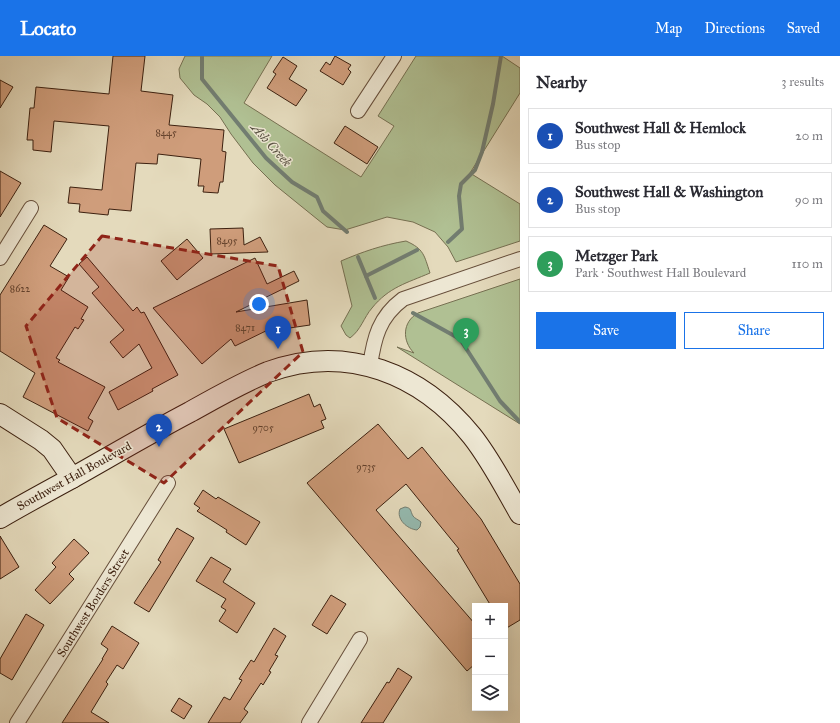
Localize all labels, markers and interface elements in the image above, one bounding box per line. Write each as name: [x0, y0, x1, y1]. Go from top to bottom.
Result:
text: Locato: [20, 17, 76, 40]
text: Map: [655, 20, 682, 37]
text: Directions: [704, 20, 765, 37]
text: Saved: [787, 20, 820, 37]
text: Nearby: [536, 72, 587, 93]
text: 3 results: [781, 74, 824, 90]
water label: Ash Creek: [246, 118, 295, 170]
text: Southwest Hall & Hemlock: [575, 119, 746, 137]
house number: 8445: [155, 127, 177, 139]
text: 1: [547, 128, 553, 144]
text: 20 m: [795, 128, 823, 144]
text: Bus stop: [575, 137, 621, 153]
text: Southwest Hall & Washington: [575, 183, 763, 201]
text: 2: [547, 192, 553, 208]
text: 90 m: [795, 192, 823, 208]
text: Bus stop: [575, 201, 621, 217]
house number: 8495: [217, 235, 238, 247]
text: Metzger Park: [575, 247, 658, 265]
text: 3: [547, 256, 553, 272]
text: 110 m: [791, 256, 823, 272]
text: Park · Southwest Hall Boulevard: [575, 265, 746, 281]
house number: 8622: [10, 283, 30, 295]
your location: [249, 294, 269, 314]
button: Save: [536, 312, 676, 349]
button: Share: [684, 312, 824, 349]
pin: 1: [265, 316, 291, 349]
pin: 3: [453, 318, 479, 351]
house number: 8471: [235, 322, 255, 334]
pin: 2: [146, 414, 172, 447]
house number: 9705: [252, 422, 274, 434]
street label: Southwest Hall Boulevard: [14, 439, 134, 513]
house number: 9735: [356, 461, 376, 473]
street label: Southwest Borders Street: [54, 546, 132, 660]
map controls: [472, 603, 508, 711]
button: +: [472, 603, 508, 639]
button: −: [472, 639, 508, 675]
button: layers: [472, 675, 508, 711]

